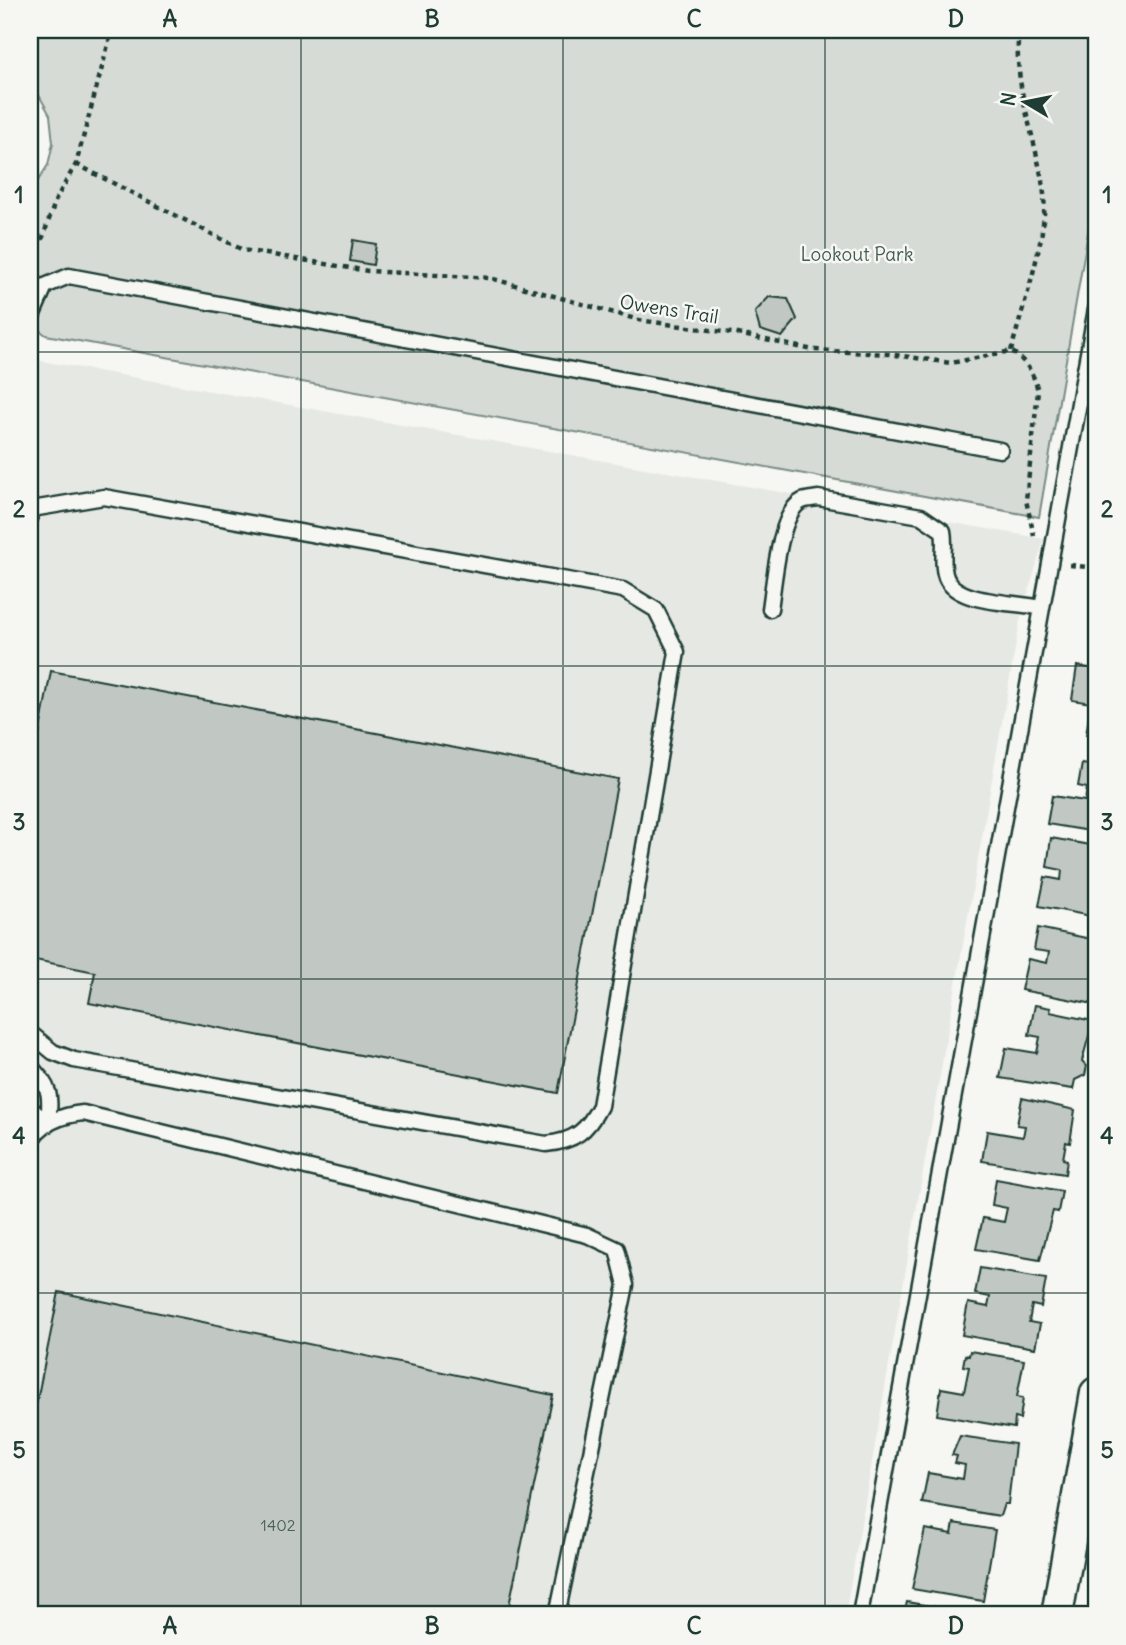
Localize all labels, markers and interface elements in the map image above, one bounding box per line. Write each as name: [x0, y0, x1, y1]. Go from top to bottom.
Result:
text: A: [163, 4, 178, 33]
text: B: [424, 4, 440, 33]
text: C: [686, 4, 702, 33]
text: D: [948, 4, 964, 33]
north arrow: [990, 66, 1060, 136]
text: N: [995, 90, 1021, 108]
text: 1: [14, 180, 24, 209]
text: 1: [1102, 180, 1112, 209]
park label: Lookout Park: [801, 242, 914, 266]
street label: Owens Trail: [618, 289, 720, 329]
text: 2: [13, 494, 26, 523]
text: 2: [1101, 494, 1114, 523]
text: 3: [12, 807, 26, 836]
text: 3: [1100, 807, 1114, 836]
text: 4: [12, 1121, 26, 1150]
text: 4: [1100, 1121, 1114, 1150]
text: 5: [12, 1435, 26, 1464]
text: 5: [1100, 1435, 1114, 1464]
house number: 1402: [261, 1515, 296, 1535]
text: A: [163, 1611, 178, 1640]
text: B: [424, 1611, 440, 1640]
text: C: [686, 1611, 702, 1640]
text: D: [948, 1611, 964, 1640]

